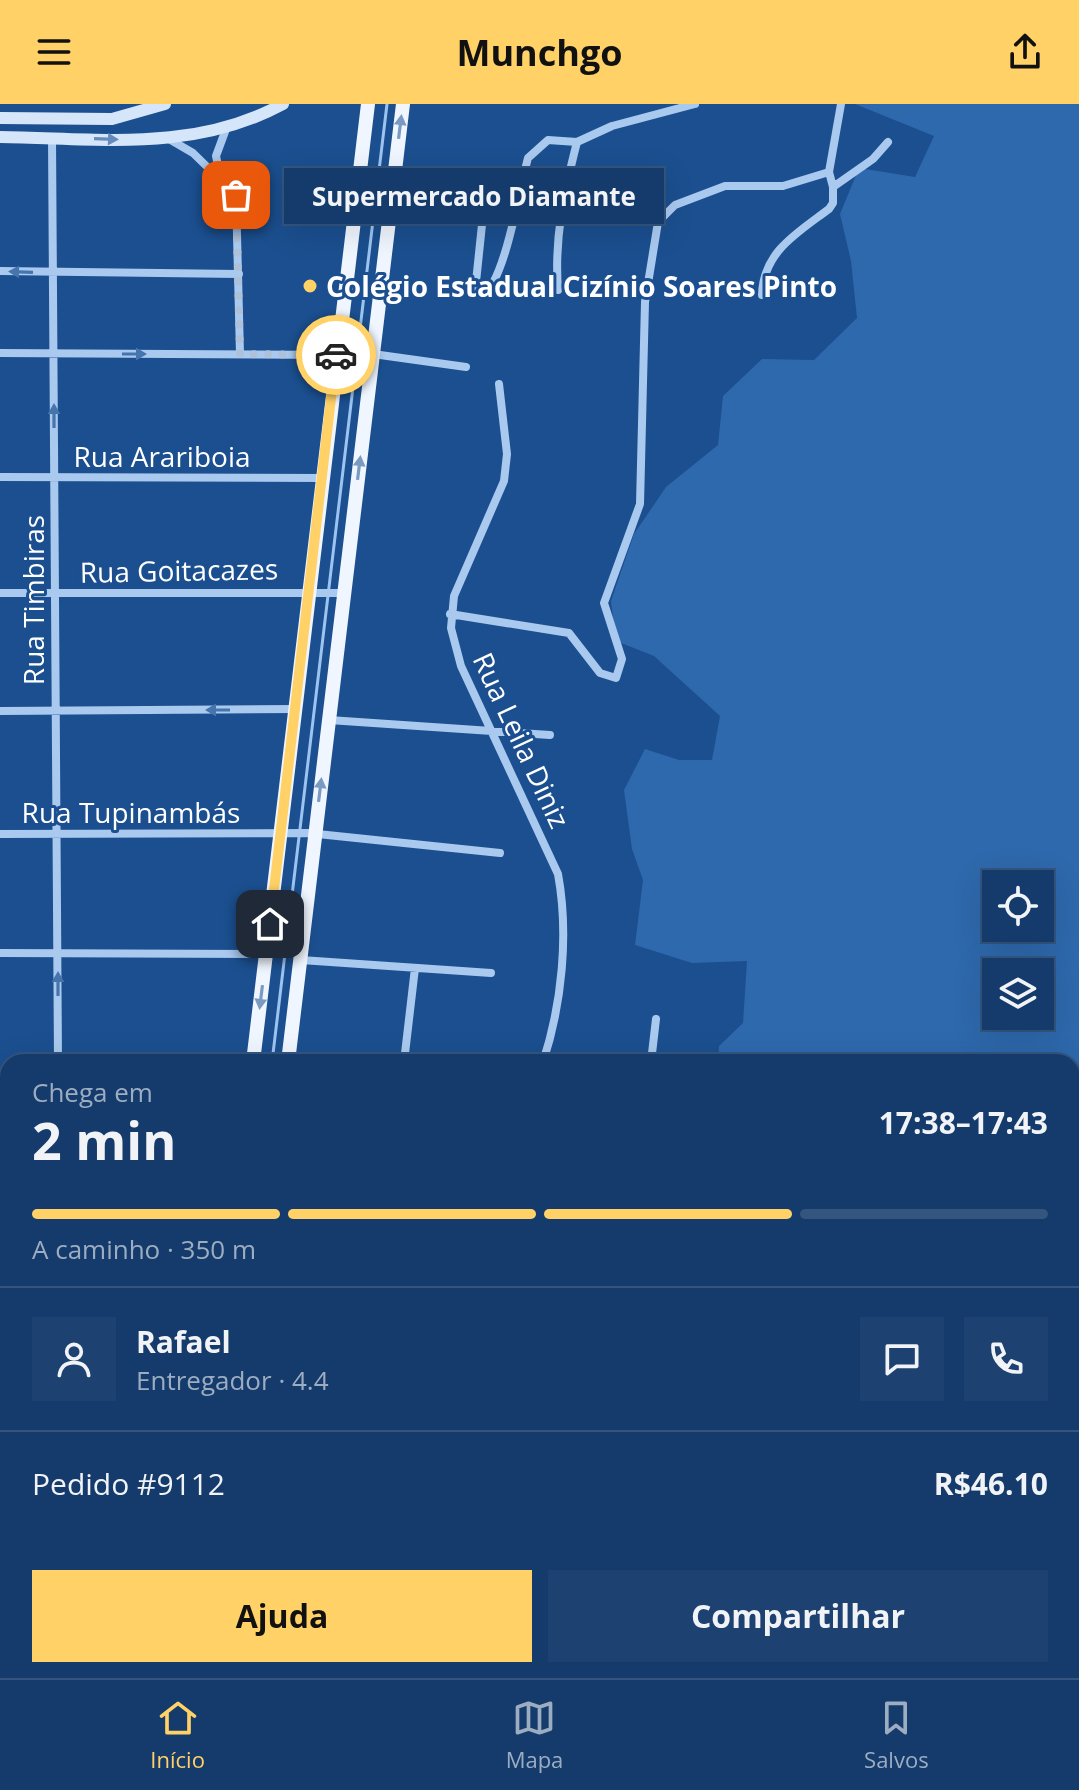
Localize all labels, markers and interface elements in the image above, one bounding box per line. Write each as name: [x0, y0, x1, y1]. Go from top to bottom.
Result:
text: Munchgo: [456, 28, 623, 77]
icon: menu: [32, 30, 76, 74]
icon: share: [1003, 30, 1047, 74]
one-way arrow: [394, 114, 407, 139]
one-way arrow: [94, 133, 119, 146]
pin: [202, 161, 270, 229]
callout: Supermercado Diamante: [284, 167, 664, 223]
icon: bag: [214, 173, 258, 217]
text: Supermercado Diamante: [312, 178, 636, 214]
one-way arrow: [8, 265, 33, 278]
place label: Colégio Estadual Cizínio Soares Pinto: [326, 267, 837, 305]
marker: Colégio Estadual Cizínio Soares Pinto: [301, 277, 319, 295]
courier: [296, 315, 376, 395]
icon: car: [314, 333, 358, 377]
one-way arrow: [122, 348, 147, 360]
one-way arrow: [48, 403, 60, 428]
street label: Rua Arariboia: [73, 437, 251, 475]
one-way arrow: [353, 455, 366, 480]
street label: Rua Timbiras: [14, 515, 52, 685]
street label: Rua Goitacazes: [80, 549, 278, 591]
street label: Rua Leila Diniz: [465, 646, 579, 834]
one-way arrow: [205, 704, 230, 716]
one-way arrow: [314, 777, 327, 802]
street label: Rua Tupinambás: [22, 793, 240, 831]
map controls: [982, 870, 1054, 1030]
button: locate: [982, 870, 1054, 942]
pin: [236, 890, 304, 958]
icon: home: [248, 902, 292, 946]
button: layers: [982, 958, 1054, 1030]
one-way arrow: [52, 971, 64, 996]
one-way arrow: [254, 984, 267, 1009]
text: Chega em: [32, 1074, 153, 1110]
text: 17:38–17:43: [879, 1102, 1048, 1143]
text: 2 min: [32, 1104, 176, 1175]
text: A caminho · 350 m: [32, 1231, 256, 1267]
button: person: [32, 1317, 116, 1401]
button: chat: [860, 1317, 944, 1401]
button: phone: [964, 1317, 1048, 1401]
text: Rafael: [136, 1321, 231, 1362]
text: Entregador · 4.4: [136, 1362, 329, 1398]
text: Pedido #9112: [32, 1463, 225, 1504]
text: R$46.10: [934, 1463, 1048, 1504]
button: Ajuda: [32, 1570, 532, 1662]
button: Compartilhar: [548, 1570, 1048, 1662]
tab: Início: [150, 1696, 205, 1774]
tab: Mapa: [506, 1696, 563, 1774]
tab: Salvos: [864, 1696, 929, 1774]

